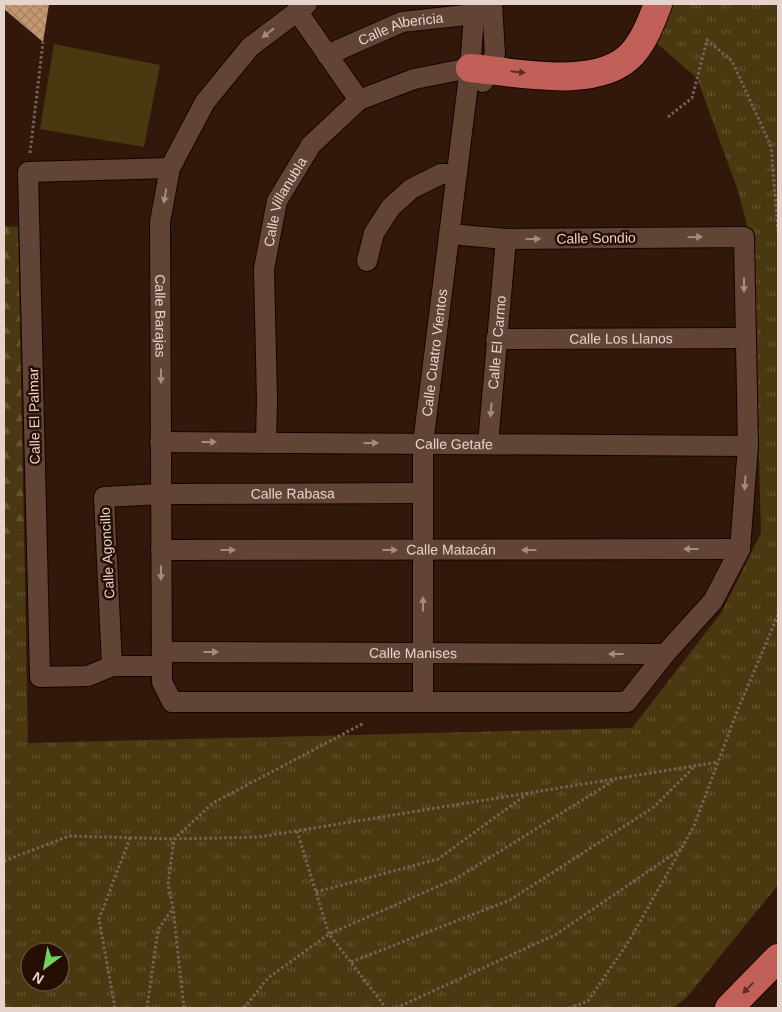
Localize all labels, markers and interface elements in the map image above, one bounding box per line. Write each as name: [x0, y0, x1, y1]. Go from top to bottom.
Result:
street label: Calle Albericia: [355, 10, 444, 48]
one-way arrow: [261, 28, 275, 38]
one-way arrow: [511, 69, 527, 77]
street label: Calle Villanubla: [260, 154, 310, 248]
one-way arrow: [160, 189, 168, 205]
street label: Calle Sondio: [556, 229, 636, 247]
one-way arrow: [688, 233, 704, 241]
one-way arrow: [525, 235, 541, 243]
street label: Calle Barajas: [152, 274, 169, 358]
one-way arrow: [740, 278, 748, 294]
street label: Calle Cuatro Vientos: [419, 288, 450, 417]
street label: Calle El Carmo: [485, 295, 509, 390]
street label: Calle Los Llanos: [569, 330, 673, 347]
street label: Calle El Palmar: [25, 367, 43, 464]
one-way arrow: [157, 368, 165, 384]
one-way arrow: [487, 402, 495, 418]
street label: Calle Getafe: [415, 436, 493, 452]
one-way arrow: [201, 438, 217, 446]
one-way arrow: [363, 439, 379, 447]
one-way arrow: [741, 475, 749, 491]
street label: Calle Rabasa: [251, 485, 335, 502]
street label: Calle Agoncillo: [97, 507, 117, 599]
street label: Calle Matacán: [406, 541, 496, 558]
one-way arrow: [683, 545, 699, 553]
one-way arrow: [220, 546, 236, 554]
one-way arrow: [382, 546, 398, 554]
one-way arrow: [521, 546, 537, 554]
one-way arrow: [158, 565, 166, 581]
one-way arrow: [419, 596, 427, 612]
street label: Calle Manises: [369, 645, 457, 661]
one-way arrow: [203, 648, 219, 656]
one-way arrow: [608, 650, 624, 658]
north arrow: [20, 942, 70, 992]
text: N: [30, 969, 47, 987]
one-way arrow: [742, 981, 754, 993]

